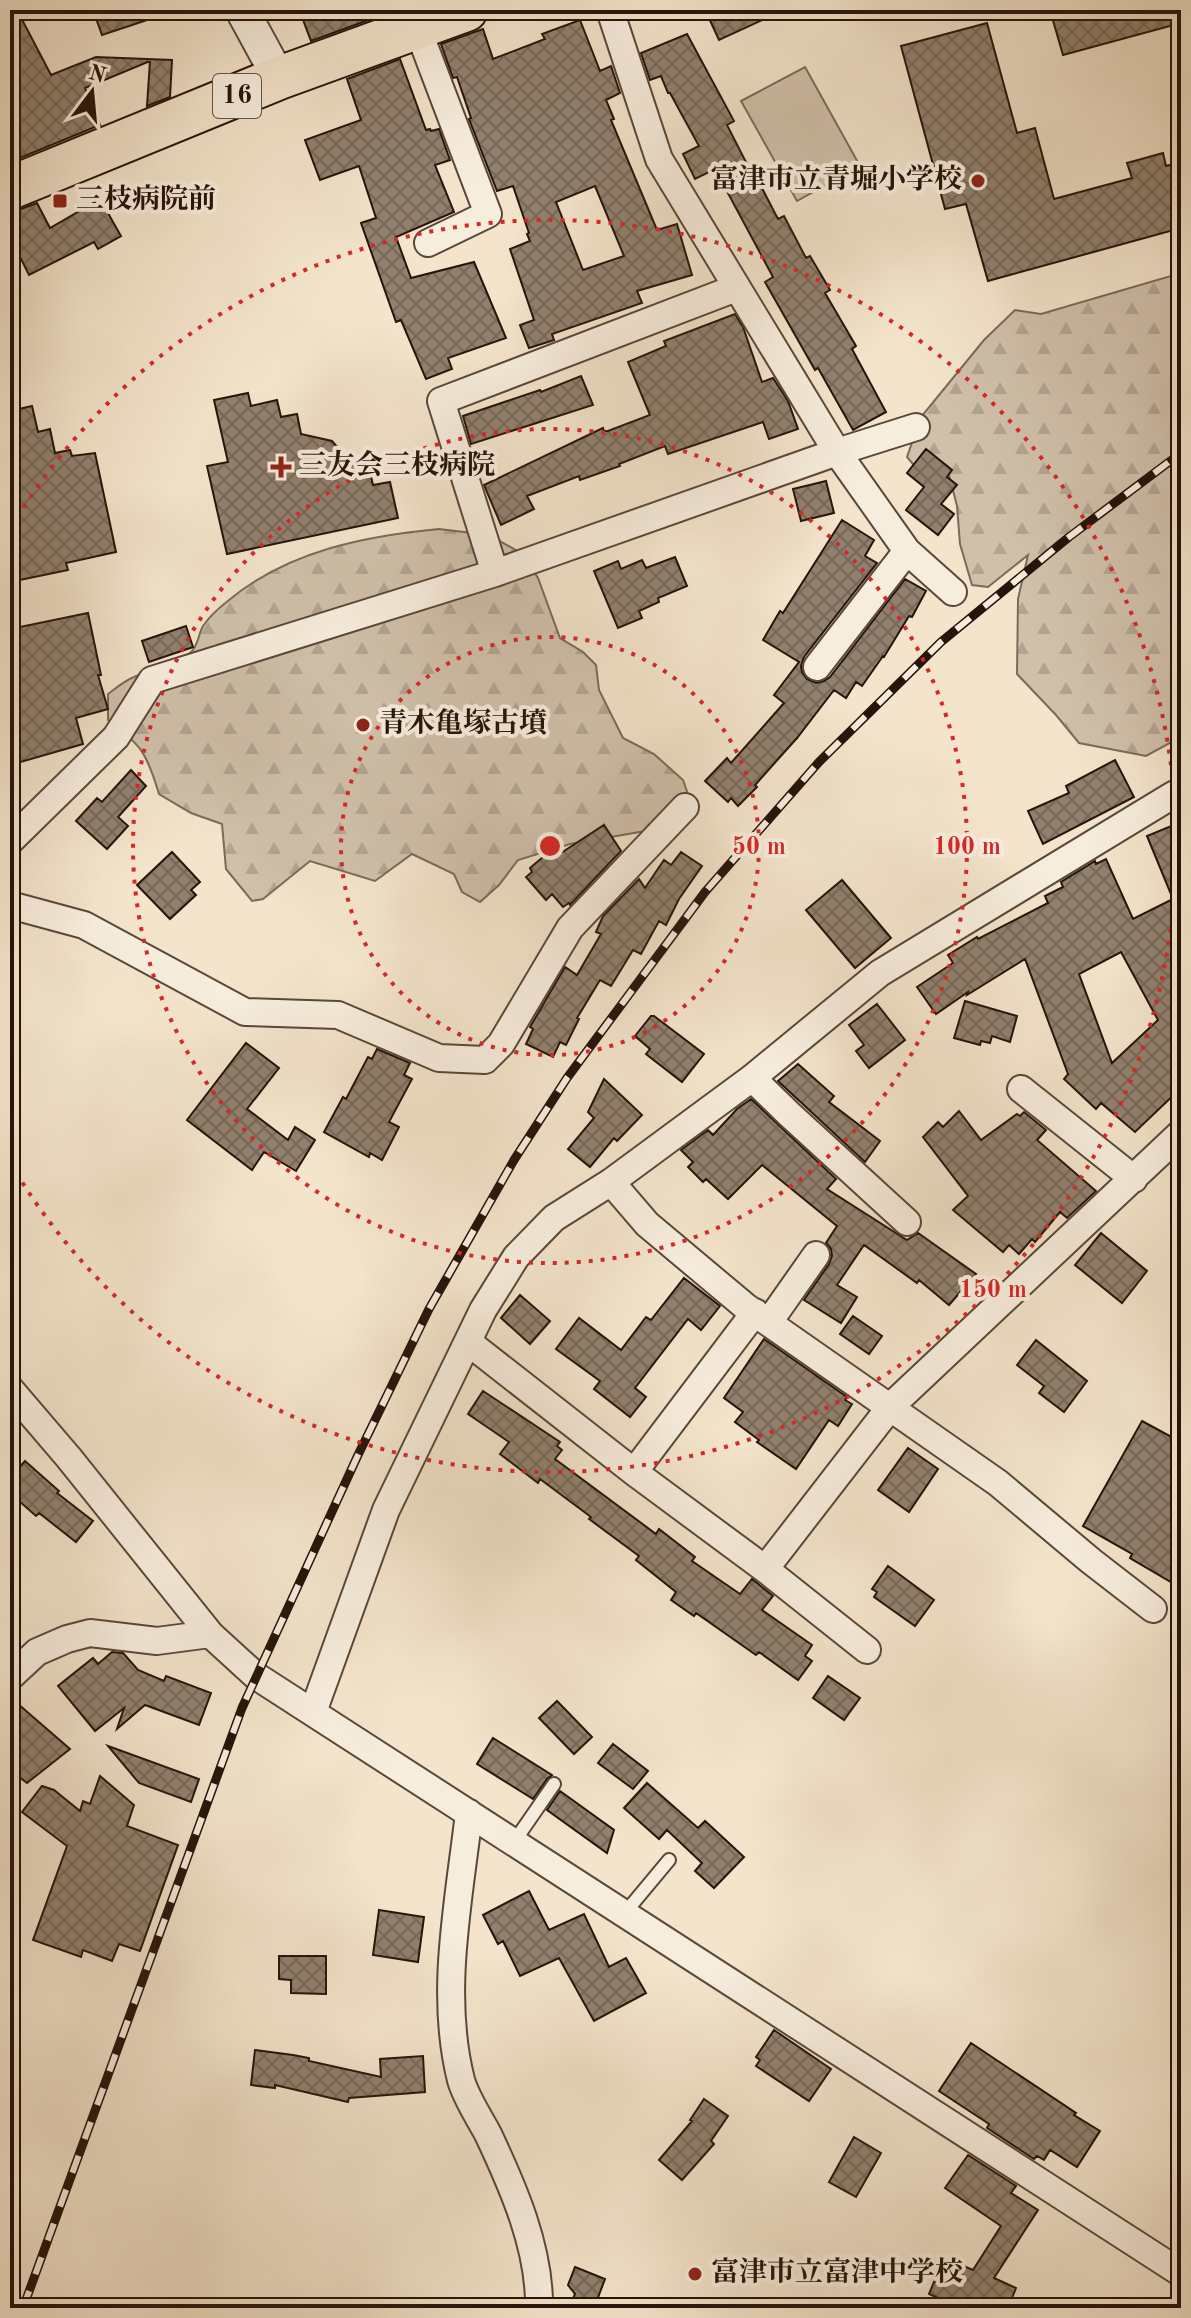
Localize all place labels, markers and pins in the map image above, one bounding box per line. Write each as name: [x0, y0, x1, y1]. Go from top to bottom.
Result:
place label: 富津市立青堀小学校: [710, 164, 962, 195]
marker: 富津市立青堀小学校: [969, 172, 987, 190]
place label: 三枝病院前: [76, 183, 216, 215]
marker: 三枝病院前: [51, 192, 69, 210]
place label: 三友会三枝病院: [299, 449, 495, 481]
marker: 三友会三枝病院: [270, 456, 292, 478]
place label: 青木亀塚古墳: [379, 708, 547, 739]
marker: 青木亀塚古墳: [354, 716, 372, 734]
centre of rings: [536, 832, 564, 860]
place label: 富津市立富津中学校: [711, 2257, 963, 2288]
marker: 富津市立富津中学校: [686, 2265, 704, 2283]

